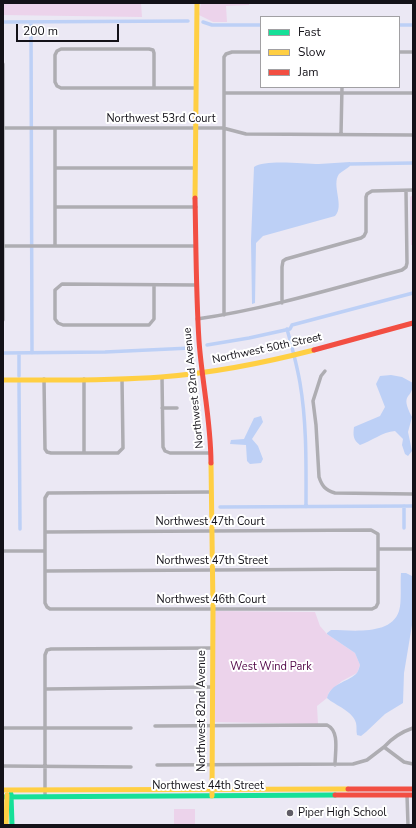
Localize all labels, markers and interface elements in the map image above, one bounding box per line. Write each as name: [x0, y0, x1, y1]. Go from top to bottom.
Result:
scale bar: [18, 16, 121, 42]
legend: [260, 16, 400, 88]
text: 200 m: [23, 23, 58, 39]
text: Fast: [298, 24, 321, 40]
text: Slow: [298, 44, 326, 60]
text: Jam: [298, 64, 319, 80]
street label: Northwest 53rd Court: [106, 112, 216, 126]
street label: Northwest 82nd Avenue: [181, 327, 207, 449]
street label: Northwest 50th Street: [211, 331, 323, 367]
street label: Northwest 47th Court: [156, 515, 264, 529]
street label: Northwest 47th Street: [156, 554, 268, 568]
street label: Northwest 46th Court: [157, 593, 265, 607]
street label: Northwest 82nd Avenue: [195, 650, 209, 772]
park label: West Wind Park: [230, 660, 312, 674]
street label: Northwest 44th Street: [152, 779, 264, 793]
place label: Piper High School: [298, 806, 387, 820]
marker: Piper High School: [285, 808, 295, 818]

